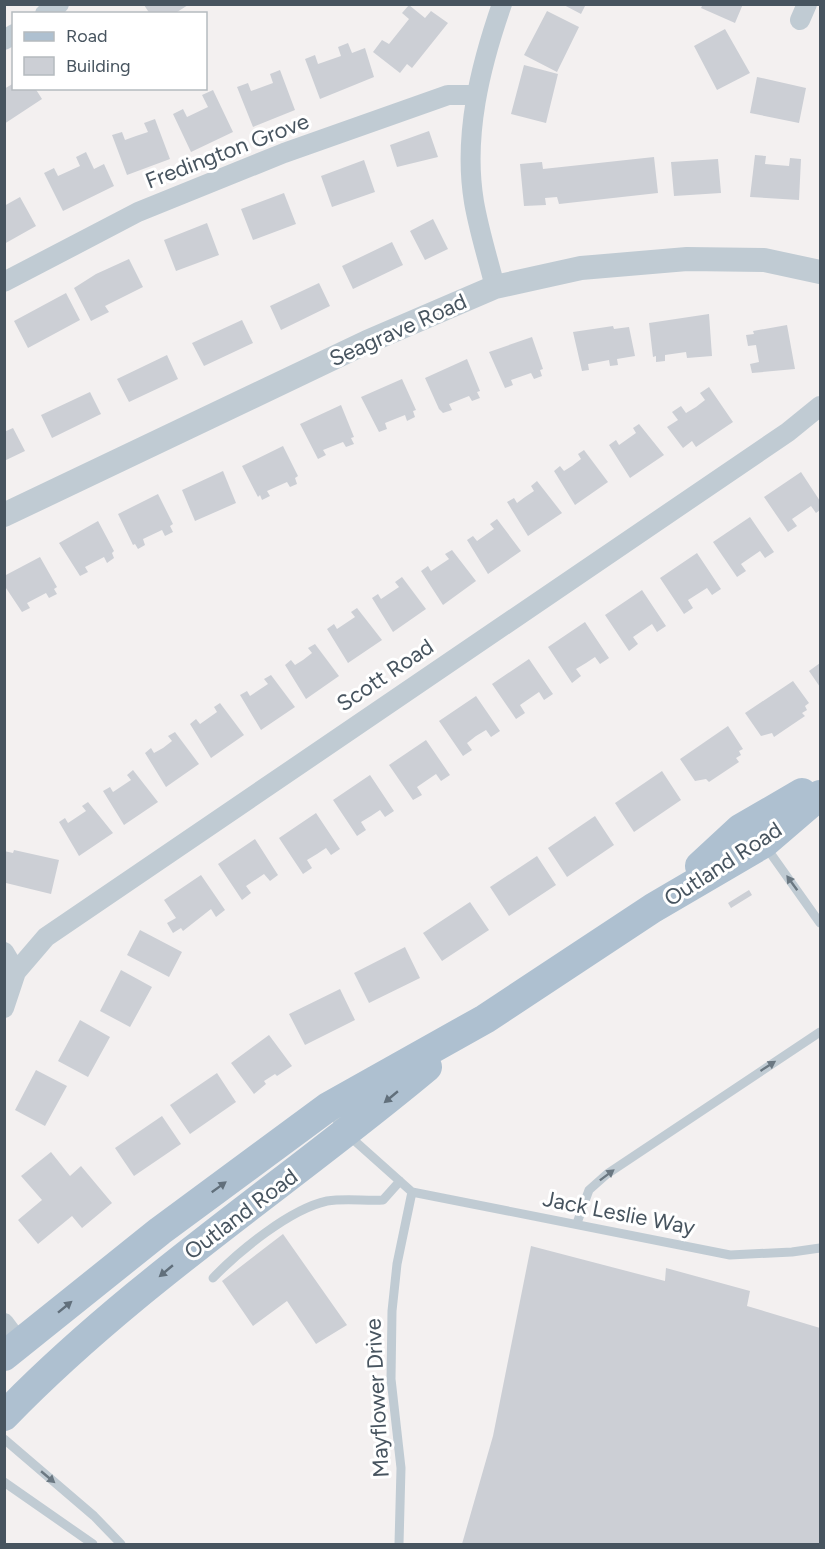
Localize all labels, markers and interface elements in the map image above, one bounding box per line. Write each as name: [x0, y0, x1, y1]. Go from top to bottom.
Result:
legend: [12, 12, 207, 90]
text: Road: [66, 25, 107, 47]
text: Building: [66, 55, 131, 77]
street label: Fredington Grove: [141, 107, 313, 195]
street label: Seagrave Road: [325, 288, 471, 372]
street label: Scott Road: [331, 633, 439, 717]
street label: Outland Road: [659, 816, 787, 912]
one-way arrow: [787, 875, 798, 891]
one-way arrow: [760, 1061, 777, 1072]
one-way arrow: [384, 1090, 399, 1103]
street label: Outland Road: [179, 1163, 303, 1265]
one-way arrow: [599, 1170, 614, 1182]
one-way arrow: [212, 1182, 227, 1194]
street label: Jack Leslie Way: [541, 1185, 698, 1241]
one-way arrow: [159, 1264, 174, 1277]
one-way arrow: [57, 1300, 73, 1313]
street label: Mayflower Drive: [359, 1318, 395, 1478]
one-way arrow: [40, 1471, 56, 1484]

